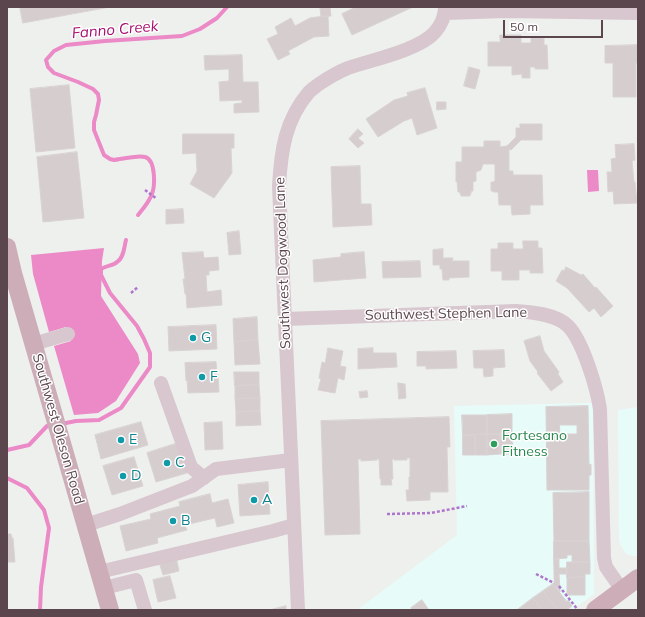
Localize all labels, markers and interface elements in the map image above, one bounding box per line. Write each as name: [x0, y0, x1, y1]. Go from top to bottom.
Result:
scale bar: [505, 12, 605, 38]
water label: Fanno Creek: [71, 17, 159, 43]
text: 50 m: [510, 19, 538, 34]
street label: Southwest Dogwood Lane: [272, 177, 294, 349]
street label: Southwest Stephen Lane: [365, 304, 527, 324]
place label: G: [201, 330, 211, 346]
marker: G: [188, 333, 198, 343]
street label: Southwest Oleson Road: [28, 352, 88, 506]
place label: F: [210, 369, 218, 385]
marker: F: [197, 372, 207, 382]
place label: Fortesano Fitness: [502, 428, 567, 460]
place label: E: [129, 432, 137, 448]
marker: E: [116, 435, 126, 445]
marker: Fortesano Fitness: [489, 439, 499, 449]
place label: C: [175, 455, 185, 471]
marker: C: [162, 458, 172, 468]
place label: D: [131, 468, 141, 484]
marker: D: [118, 471, 128, 481]
place label: A: [262, 492, 272, 508]
marker: A: [249, 495, 259, 505]
place label: B: [181, 513, 191, 529]
marker: B: [168, 516, 178, 526]

